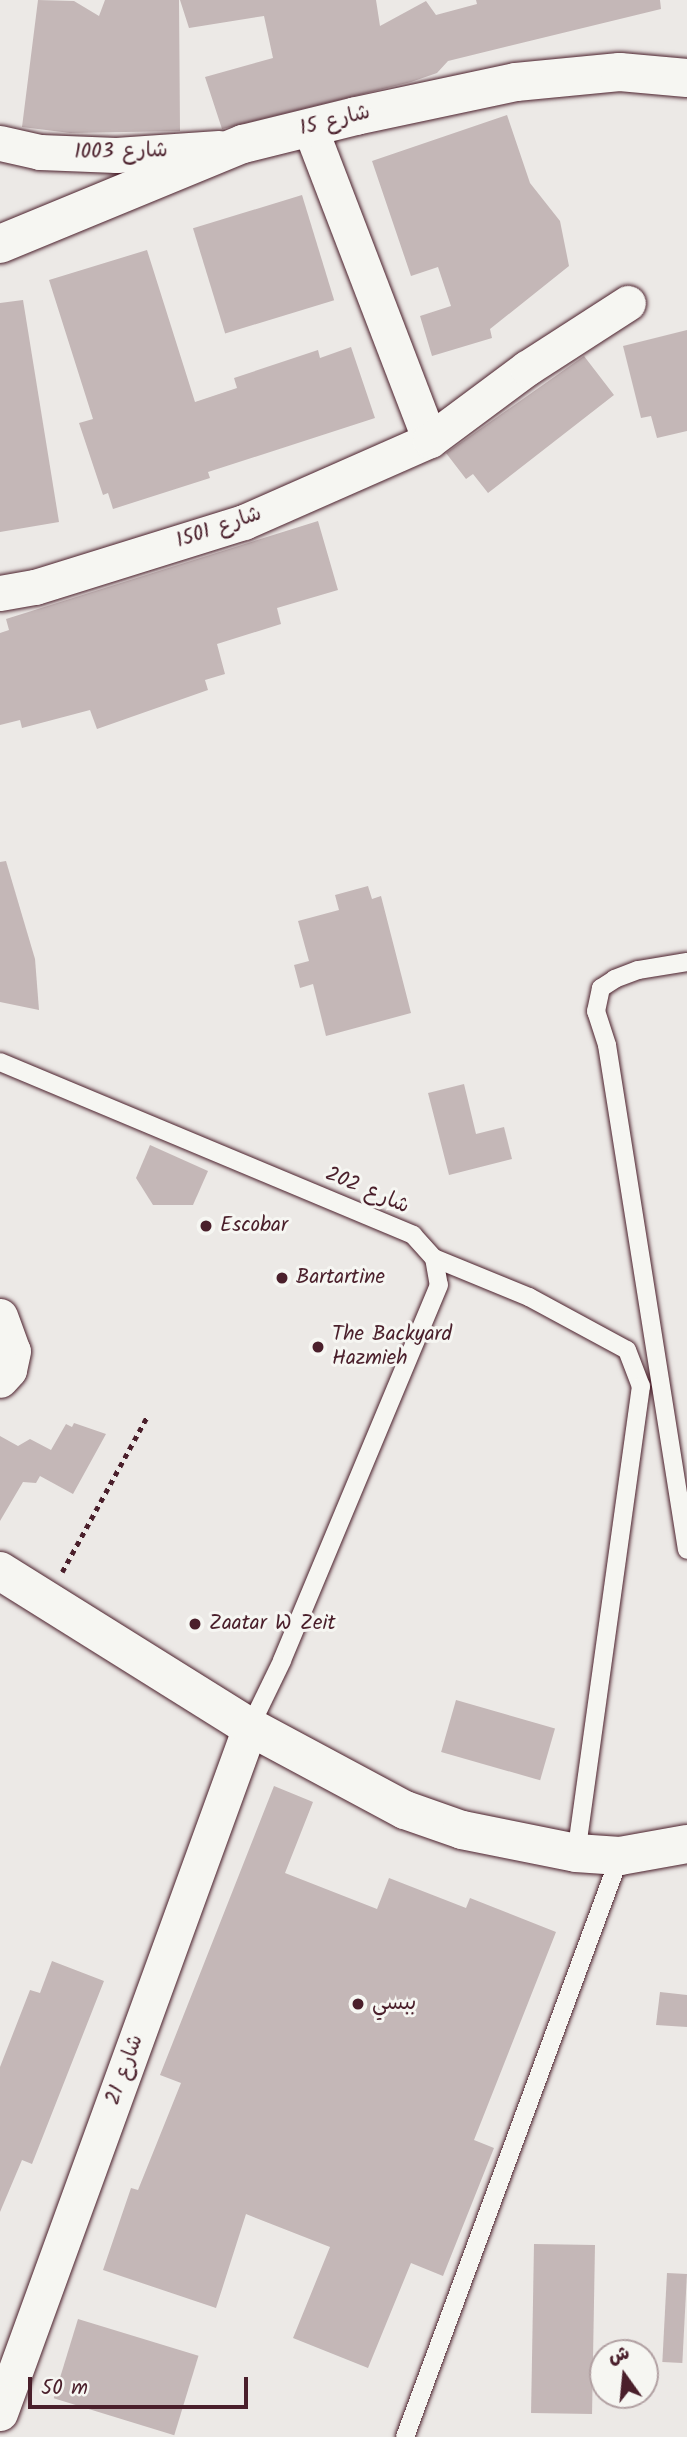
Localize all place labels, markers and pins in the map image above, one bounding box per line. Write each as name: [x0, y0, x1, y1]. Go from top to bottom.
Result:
place label: Escobar: [220, 1213, 288, 1239]
marker: Escobar: [198, 1218, 214, 1234]
place label: Bartartine: [296, 1265, 385, 1291]
marker: Bartartine: [274, 1270, 290, 1286]
place label: The Backyard Hazmieh: [332, 1322, 452, 1372]
marker: The Backyard Hazmieh: [310, 1339, 326, 1355]
place label: Zaatar W Zeit: [209, 1611, 336, 1637]
marker: Zaatar W Zeit: [187, 1616, 203, 1632]
place label: ببسي: [372, 1991, 416, 2017]
marker: ببسي: [350, 1996, 366, 2012]

